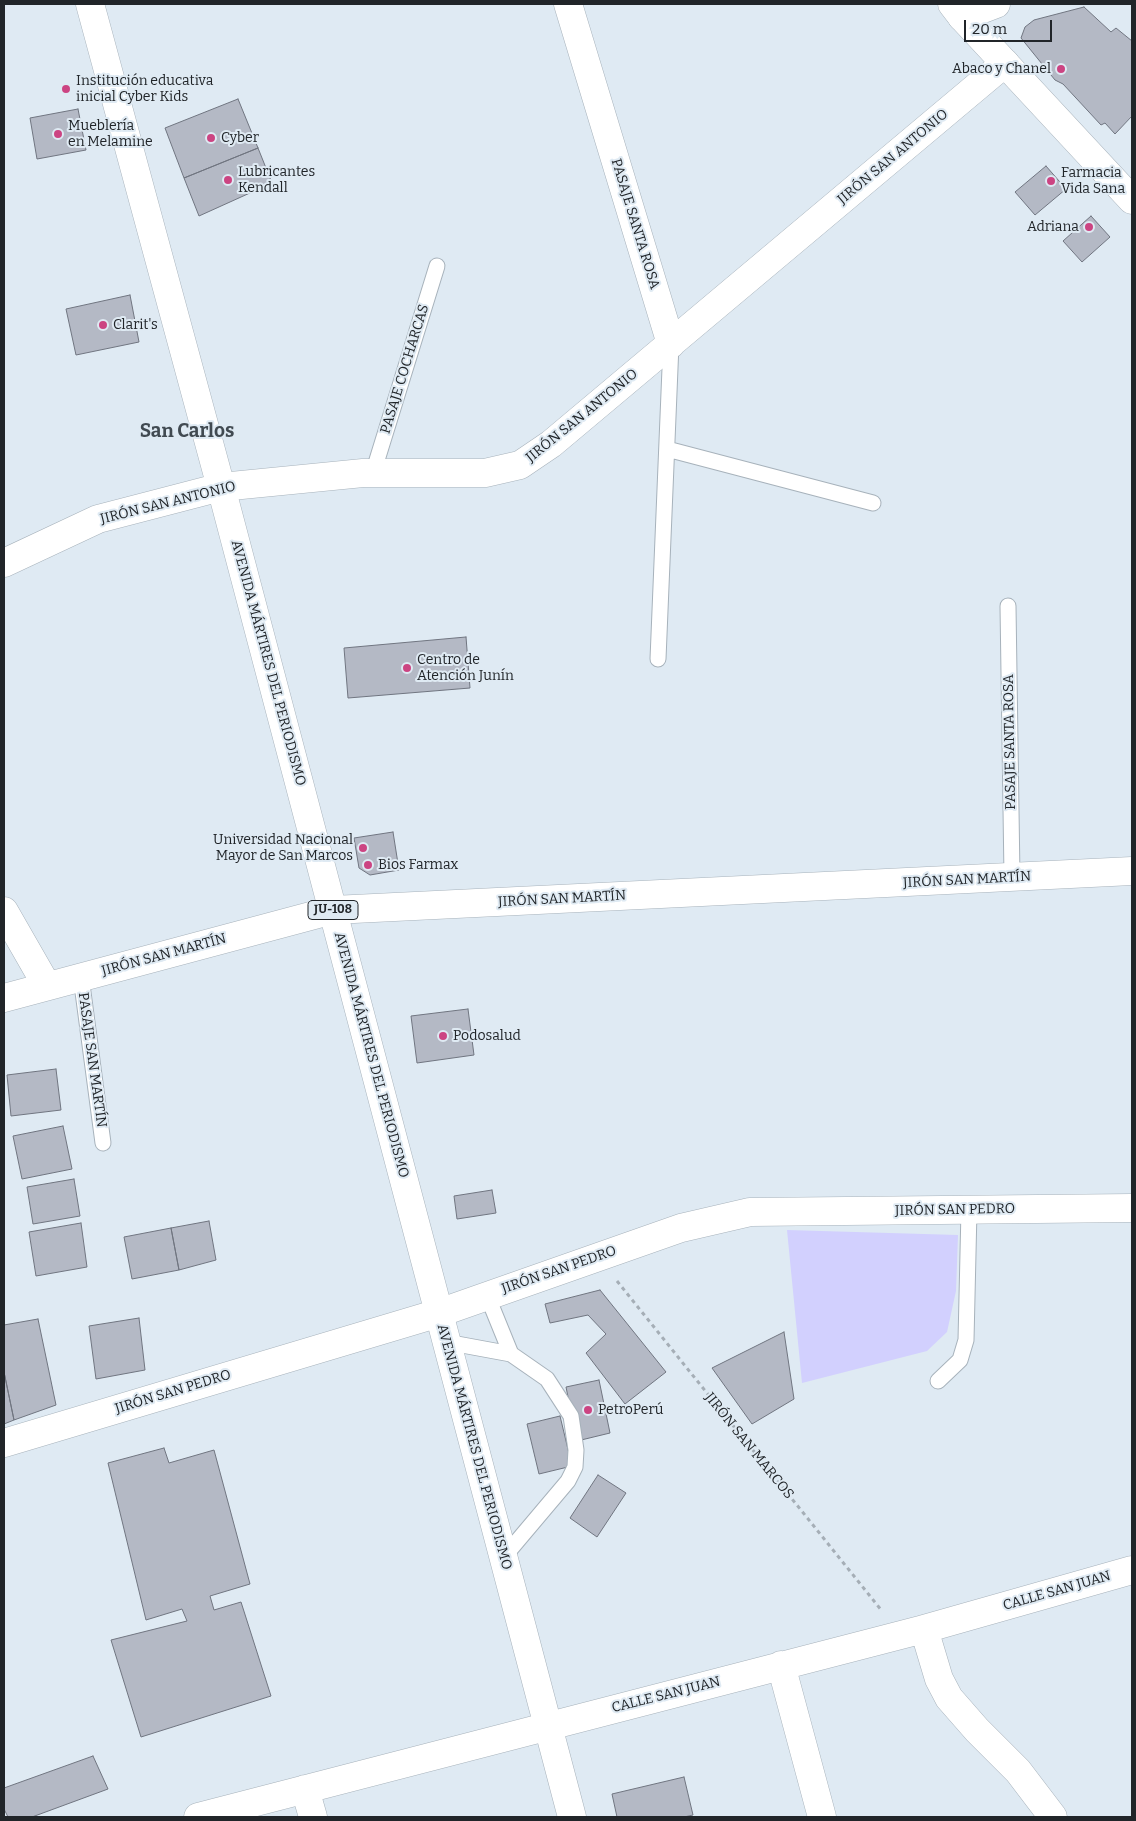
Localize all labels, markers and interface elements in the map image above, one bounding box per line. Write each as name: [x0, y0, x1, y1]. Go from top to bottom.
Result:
scale bar: [966, 10, 1054, 42]
text: 20 m: [972, 20, 1007, 38]
place label: Abaco y Chanel: [952, 61, 1051, 77]
marker: Abaco y Chanel: [1055, 63, 1067, 75]
place label: Institución educativa inicial Cyber Kids: [76, 73, 213, 105]
marker: Institución educativa inicial Cyber Kids: [60, 83, 72, 95]
street label: JIRÓN SAN ANTONIO: [834, 106, 952, 208]
place label: Mueblería en Melamine: [68, 118, 153, 150]
marker: Mueblería en Melamine: [52, 128, 64, 140]
place label: Cyber: [221, 130, 259, 146]
marker: Cyber: [205, 132, 217, 144]
street label: PASAJE SANTA ROSA: [607, 157, 663, 291]
place label: Lubricantes Kendall: [238, 164, 315, 196]
place label: Farmacia Vida Sana: [1061, 165, 1125, 198]
marker: Lubricantes Kendall: [222, 174, 234, 186]
marker: Farmacia Vida Sana: [1045, 175, 1057, 187]
place label: Adriana: [1027, 219, 1079, 235]
marker: Adriana: [1083, 221, 1095, 233]
street label: PASAJE COCHARCAS: [377, 302, 433, 436]
place label: Clarit's: [113, 317, 158, 333]
marker: Clarit's: [97, 319, 109, 331]
street label: JIRÓN SAN ANTONIO: [523, 366, 641, 466]
district label: San Carlos: [140, 421, 234, 443]
street label: JIRÓN SAN ANTONIO: [99, 478, 237, 528]
street label: AVENIDA MÁRTIRES DEL PERIODISMO: [227, 538, 309, 788]
place label: Centro de Atención Junín: [417, 652, 514, 684]
marker: Centro de Atención Junín: [401, 662, 413, 674]
street label: PASAJE SANTA ROSA: [1000, 674, 1020, 810]
place label: Universidad Nacional Mayor de San Marcos: [213, 832, 353, 864]
marker: Universidad Nacional Mayor de San Marcos: [357, 842, 369, 854]
place label: Bios Farmax: [378, 857, 458, 873]
marker: Bios Farmax: [362, 859, 374, 871]
street label: JIRÓN SAN MARTÍN: [902, 868, 1032, 892]
street label: JIRÓN SAN MARTÍN: [497, 887, 627, 911]
road number: JU-108: [308, 900, 358, 920]
street label: JIRÓN SAN MARTÍN: [100, 930, 228, 980]
street label: AVENIDA MÁRTIRES DEL PERIODISMO: [330, 930, 412, 1180]
street label: PASAJE SAN MARTÍN: [74, 991, 110, 1129]
place label: Podosalud: [453, 1028, 521, 1044]
marker: Podosalud: [437, 1030, 449, 1042]
street label: JIRÓN SAN PEDRO: [895, 1201, 1015, 1219]
street label: JIRÓN SAN PEDRO: [499, 1242, 619, 1298]
street label: AVENIDA MÁRTIRES DEL PERIODISMO: [433, 1322, 515, 1572]
street label: JIRÓN SAN PEDRO: [113, 1366, 233, 1418]
street label: JIRÓN SAN MARCOS: [701, 1389, 797, 1503]
place label: PetroPerú: [598, 1402, 663, 1418]
marker: PetroPerú: [582, 1404, 594, 1416]
street label: CALLE SAN JUAN: [1001, 1568, 1113, 1614]
street label: CALLE SAN JUAN: [610, 1673, 722, 1717]

